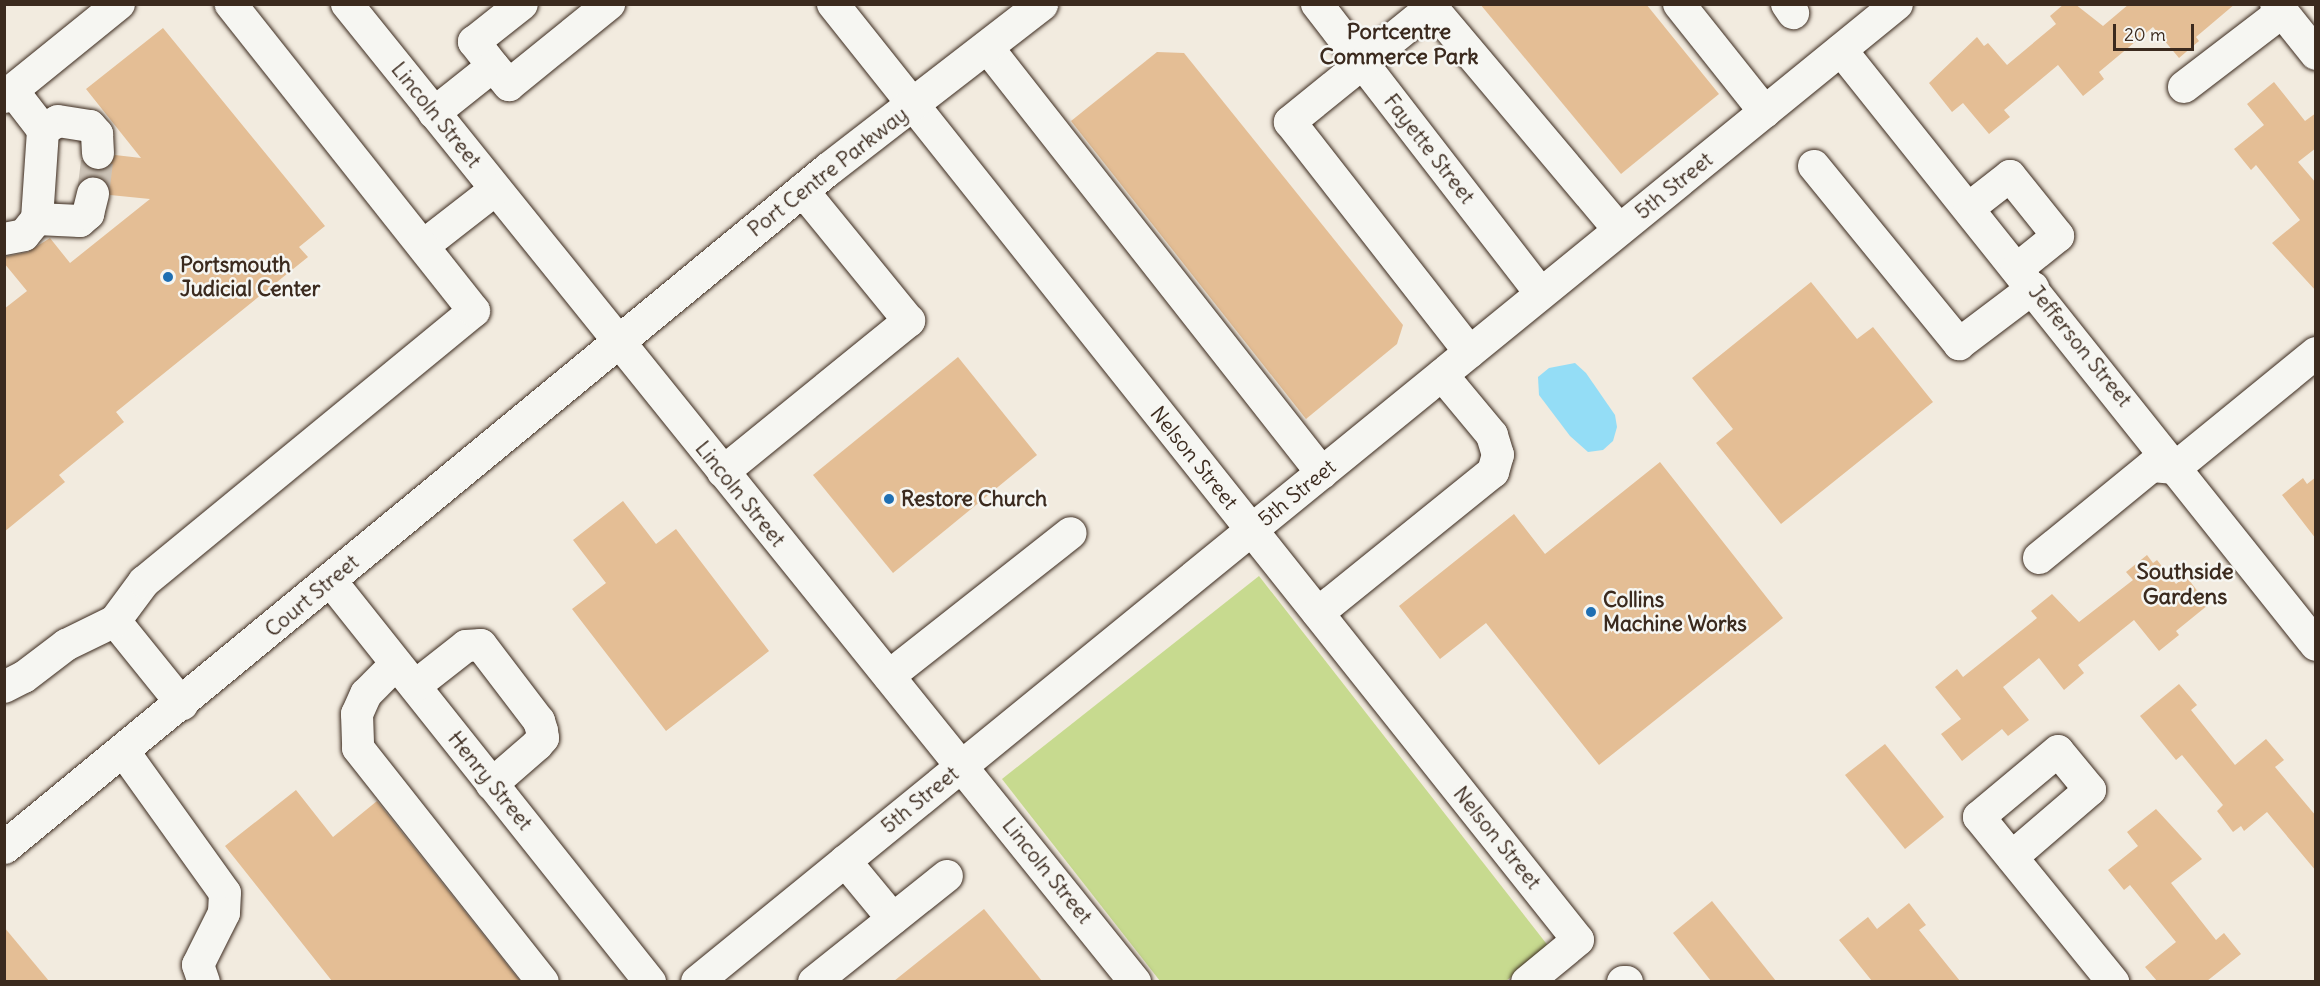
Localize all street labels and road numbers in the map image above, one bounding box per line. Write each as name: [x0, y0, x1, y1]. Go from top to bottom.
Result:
street label: Lincoln Street: [386, 57, 486, 173]
street label: Fayette Street: [1378, 89, 1480, 209]
street label: Port Centre Parkway: [743, 102, 913, 242]
street label: 5th Street: [1630, 147, 1718, 225]
street label: Jefferson Street: [2023, 280, 2137, 412]
street label: Nelson Street: [1145, 402, 1243, 514]
street label: Lincoln Street: [690, 436, 790, 552]
street label: 5th Street: [1253, 454, 1341, 532]
street label: Court Street: [260, 550, 364, 642]
street label: Henry Street: [442, 726, 538, 836]
street label: 5th Street: [876, 761, 964, 839]
street label: Nelson Street: [1448, 782, 1546, 894]
street label: Lincoln Street: [997, 813, 1097, 929]

